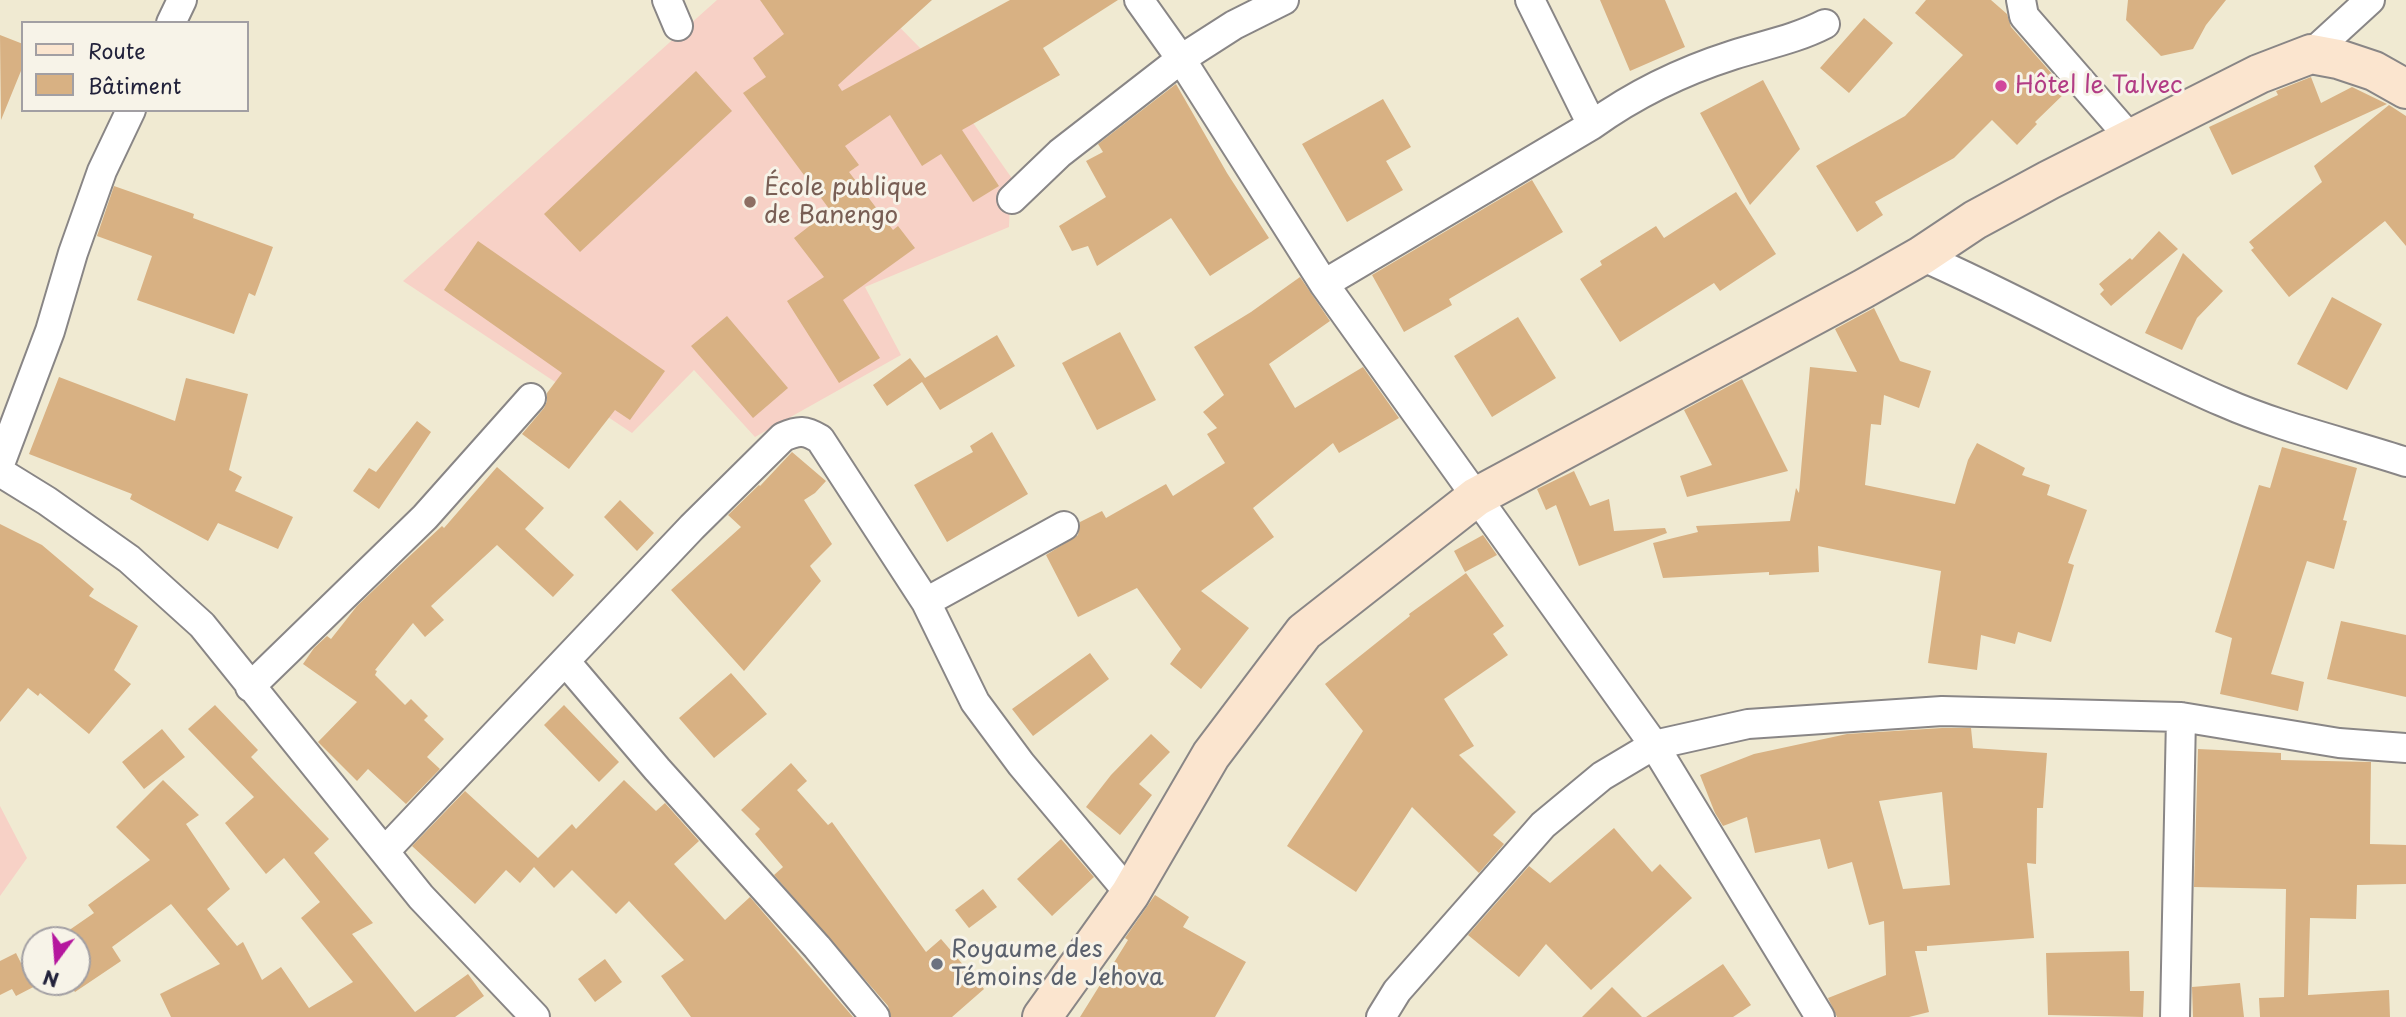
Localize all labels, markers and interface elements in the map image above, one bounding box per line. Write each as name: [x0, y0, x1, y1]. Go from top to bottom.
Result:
legend: [21, 21, 248, 112]
text: Route: [88, 34, 146, 66]
text: Bâtiment: [88, 69, 181, 101]
place label: Hôtel le Talvec: [2015, 72, 2183, 100]
marker: Hôtel le Talvec: [1993, 78, 2009, 94]
place label: École publique de Banengo: [764, 174, 927, 230]
marker: École publique de Banengo: [742, 194, 758, 210]
north arrow: [21, 926, 91, 996]
place label: Royaume des Témoins de Jehova: [951, 936, 1164, 992]
marker: Royaume des Témoins de Jehova: [929, 956, 945, 972]
text: N: [40, 964, 62, 995]

